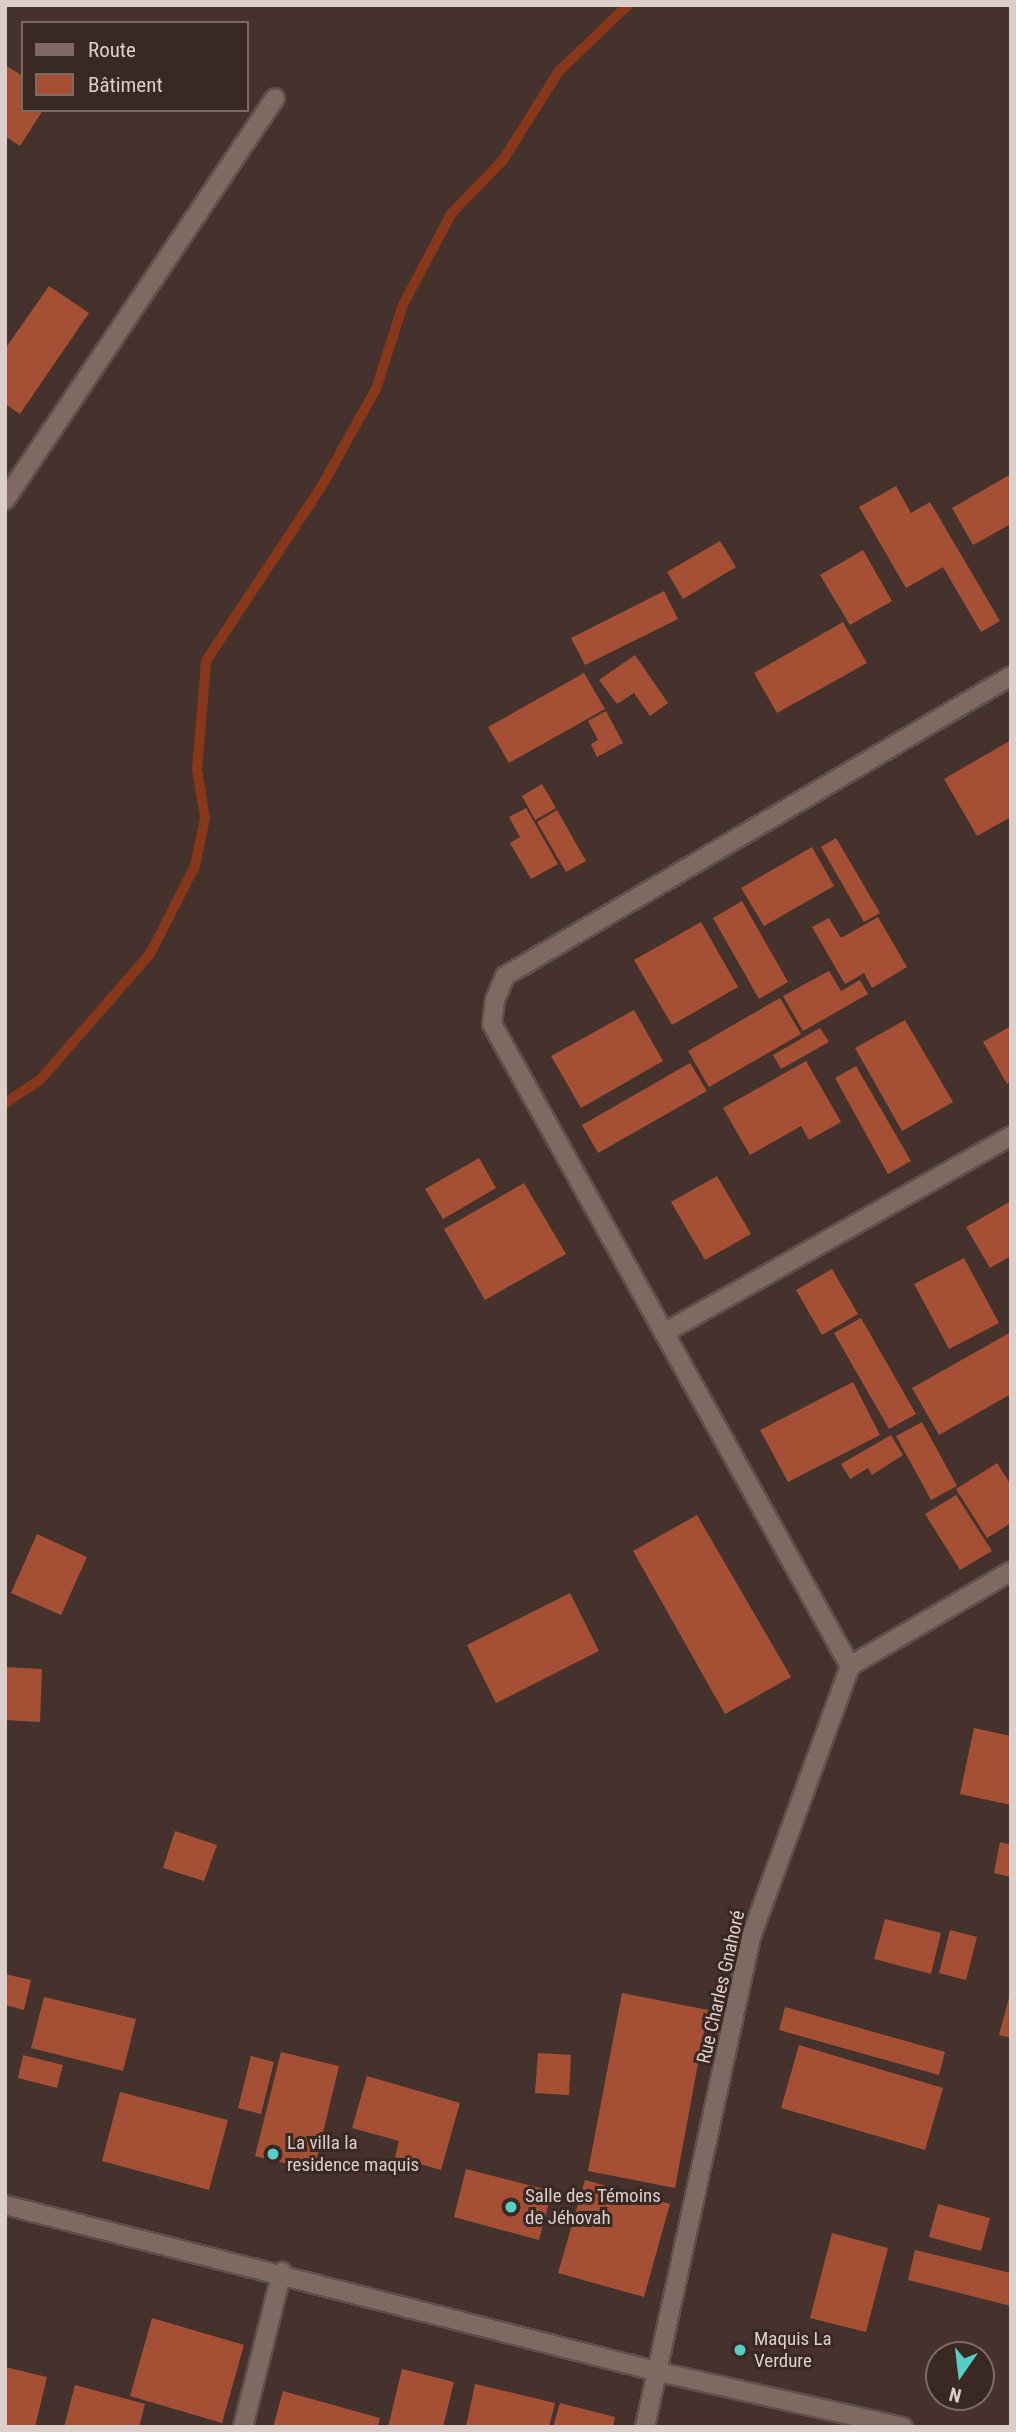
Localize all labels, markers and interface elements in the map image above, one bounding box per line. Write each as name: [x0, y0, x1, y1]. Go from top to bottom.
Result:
legend: [21, 21, 248, 112]
text: Route: [88, 38, 136, 62]
text: Bâtiment: [88, 73, 163, 97]
street label: Rue Charles Gnahoré: [692, 1908, 750, 2066]
place label: La villa la residence maquis: [287, 2132, 419, 2176]
marker: La villa la residence maquis: [265, 2146, 281, 2162]
place label: Salle des Témoins de Jéhovah: [525, 2185, 661, 2229]
marker: Salle des Témoins de Jéhovah: [503, 2199, 519, 2215]
place label: Maquis La Verdure: [754, 2328, 832, 2372]
north arrow: [925, 2341, 995, 2411]
marker: Maquis La Verdure: [732, 2342, 748, 2358]
text: N: [947, 2382, 964, 2407]

